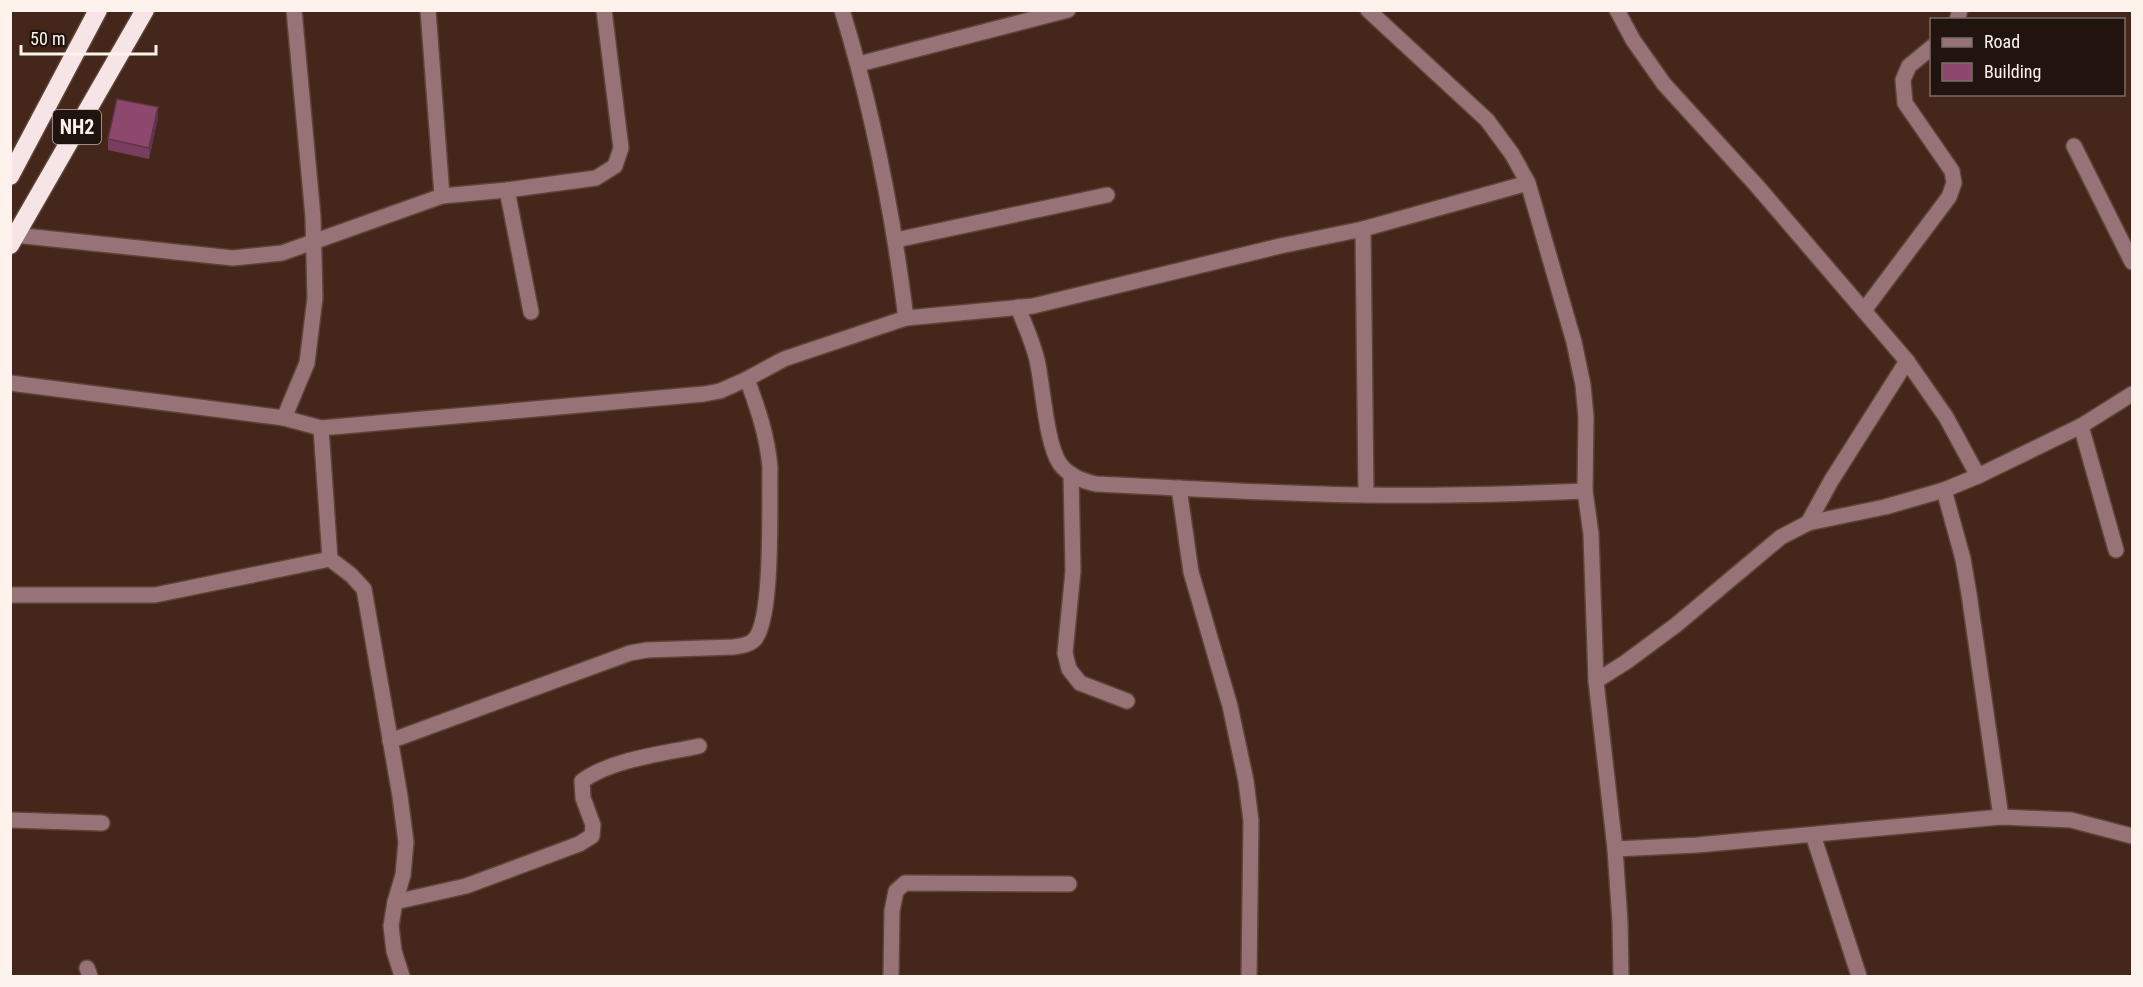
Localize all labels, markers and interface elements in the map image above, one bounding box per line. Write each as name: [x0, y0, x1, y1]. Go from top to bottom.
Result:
scale bar: [21, 18, 156, 56]
legend: [1930, 18, 2125, 96]
text: 50 m: [30, 28, 65, 49]
text: Road: [1984, 31, 2020, 52]
text: Building: [1984, 61, 2041, 82]
road number: NH2: [53, 110, 101, 144]

